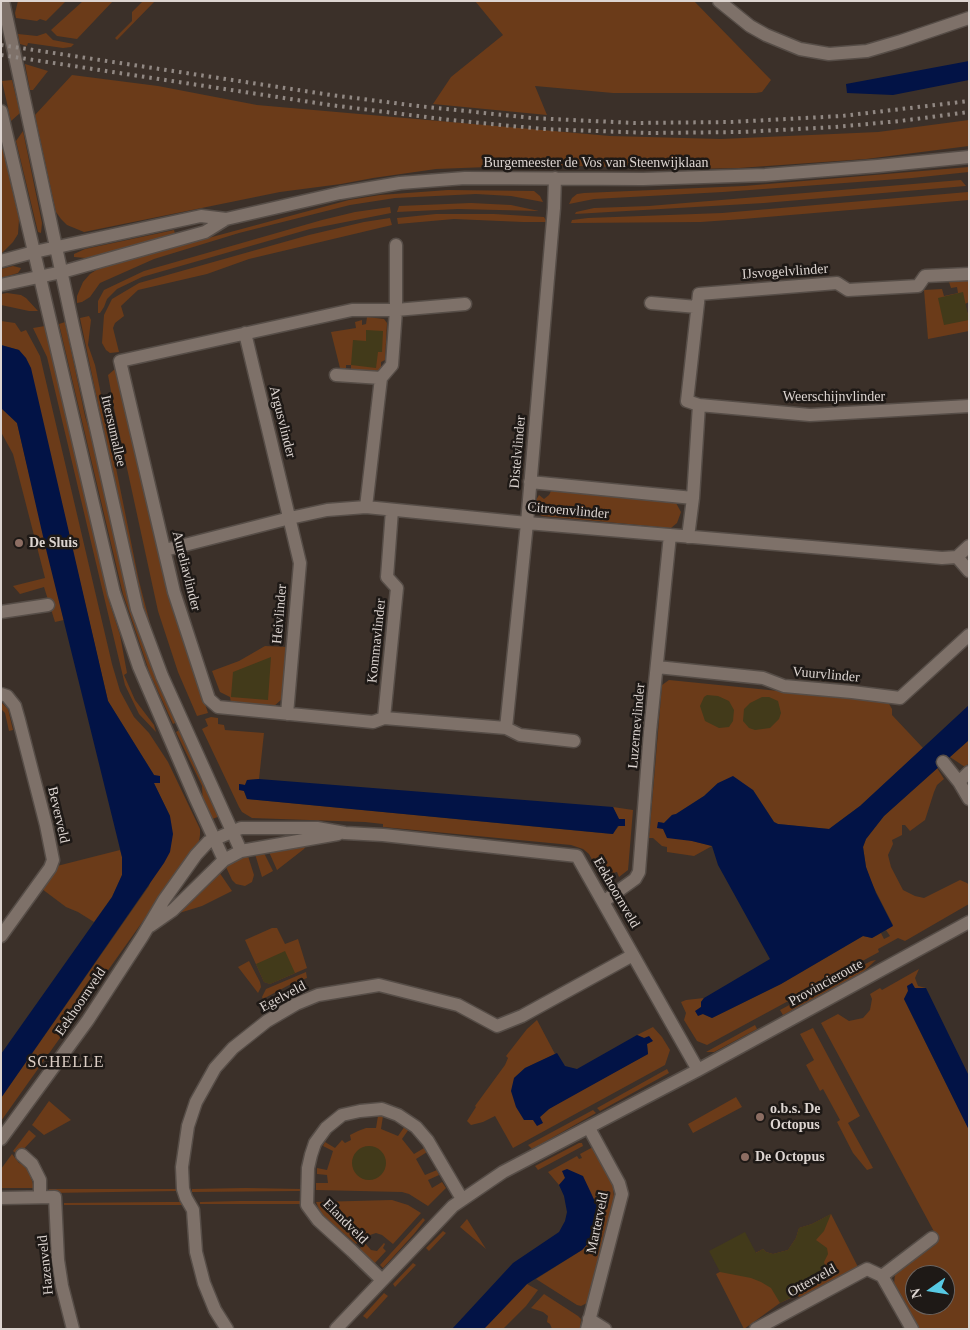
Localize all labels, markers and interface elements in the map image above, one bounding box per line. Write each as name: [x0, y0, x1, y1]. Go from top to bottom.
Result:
street label: Burgemeester de Vos van Steenwijklaan: [484, 155, 708, 171]
street label: IJsvogelvlinder: [741, 261, 829, 283]
street label: Argusvlinder: [265, 384, 299, 460]
street label: Weerschijnvlinder: [783, 389, 885, 405]
street label: Ittersumallee: [97, 394, 129, 468]
street label: Distelvlinder: [506, 415, 530, 489]
street label: Citroenvlinder: [527, 499, 609, 523]
street label: Aureliavlinder: [168, 529, 204, 613]
place label: De Sluis: [29, 535, 78, 551]
marker: De Sluis: [13, 537, 25, 549]
street label: Heivlinder: [269, 583, 291, 645]
street label: Kommavlinder: [364, 598, 390, 684]
street label: Vuurvlinder: [792, 664, 860, 686]
street label: Luzernevlinder: [625, 683, 649, 769]
street label: Beverveld: [43, 785, 73, 845]
street label: Eekhoornveld: [589, 855, 643, 931]
street label: Provincieroute: [786, 956, 866, 1010]
street label: Eekhoornveld: [52, 965, 110, 1039]
street label: Egelveld: [257, 978, 309, 1016]
district label: SCHELLE: [27, 1053, 105, 1073]
place label: o.b.s. De Octopus: [770, 1101, 821, 1134]
marker: o.b.s. De Octopus: [754, 1111, 766, 1123]
place label: De Octopus: [755, 1149, 825, 1165]
marker: De Octopus: [739, 1151, 751, 1163]
street label: Marterveld: [583, 1191, 613, 1255]
street label: Elandveld: [319, 1196, 371, 1248]
street label: Hazenveld: [35, 1234, 57, 1296]
street label: Otterveld: [785, 1261, 839, 1301]
north arrow: [905, 1265, 955, 1315]
text: N: [907, 1287, 924, 1300]

